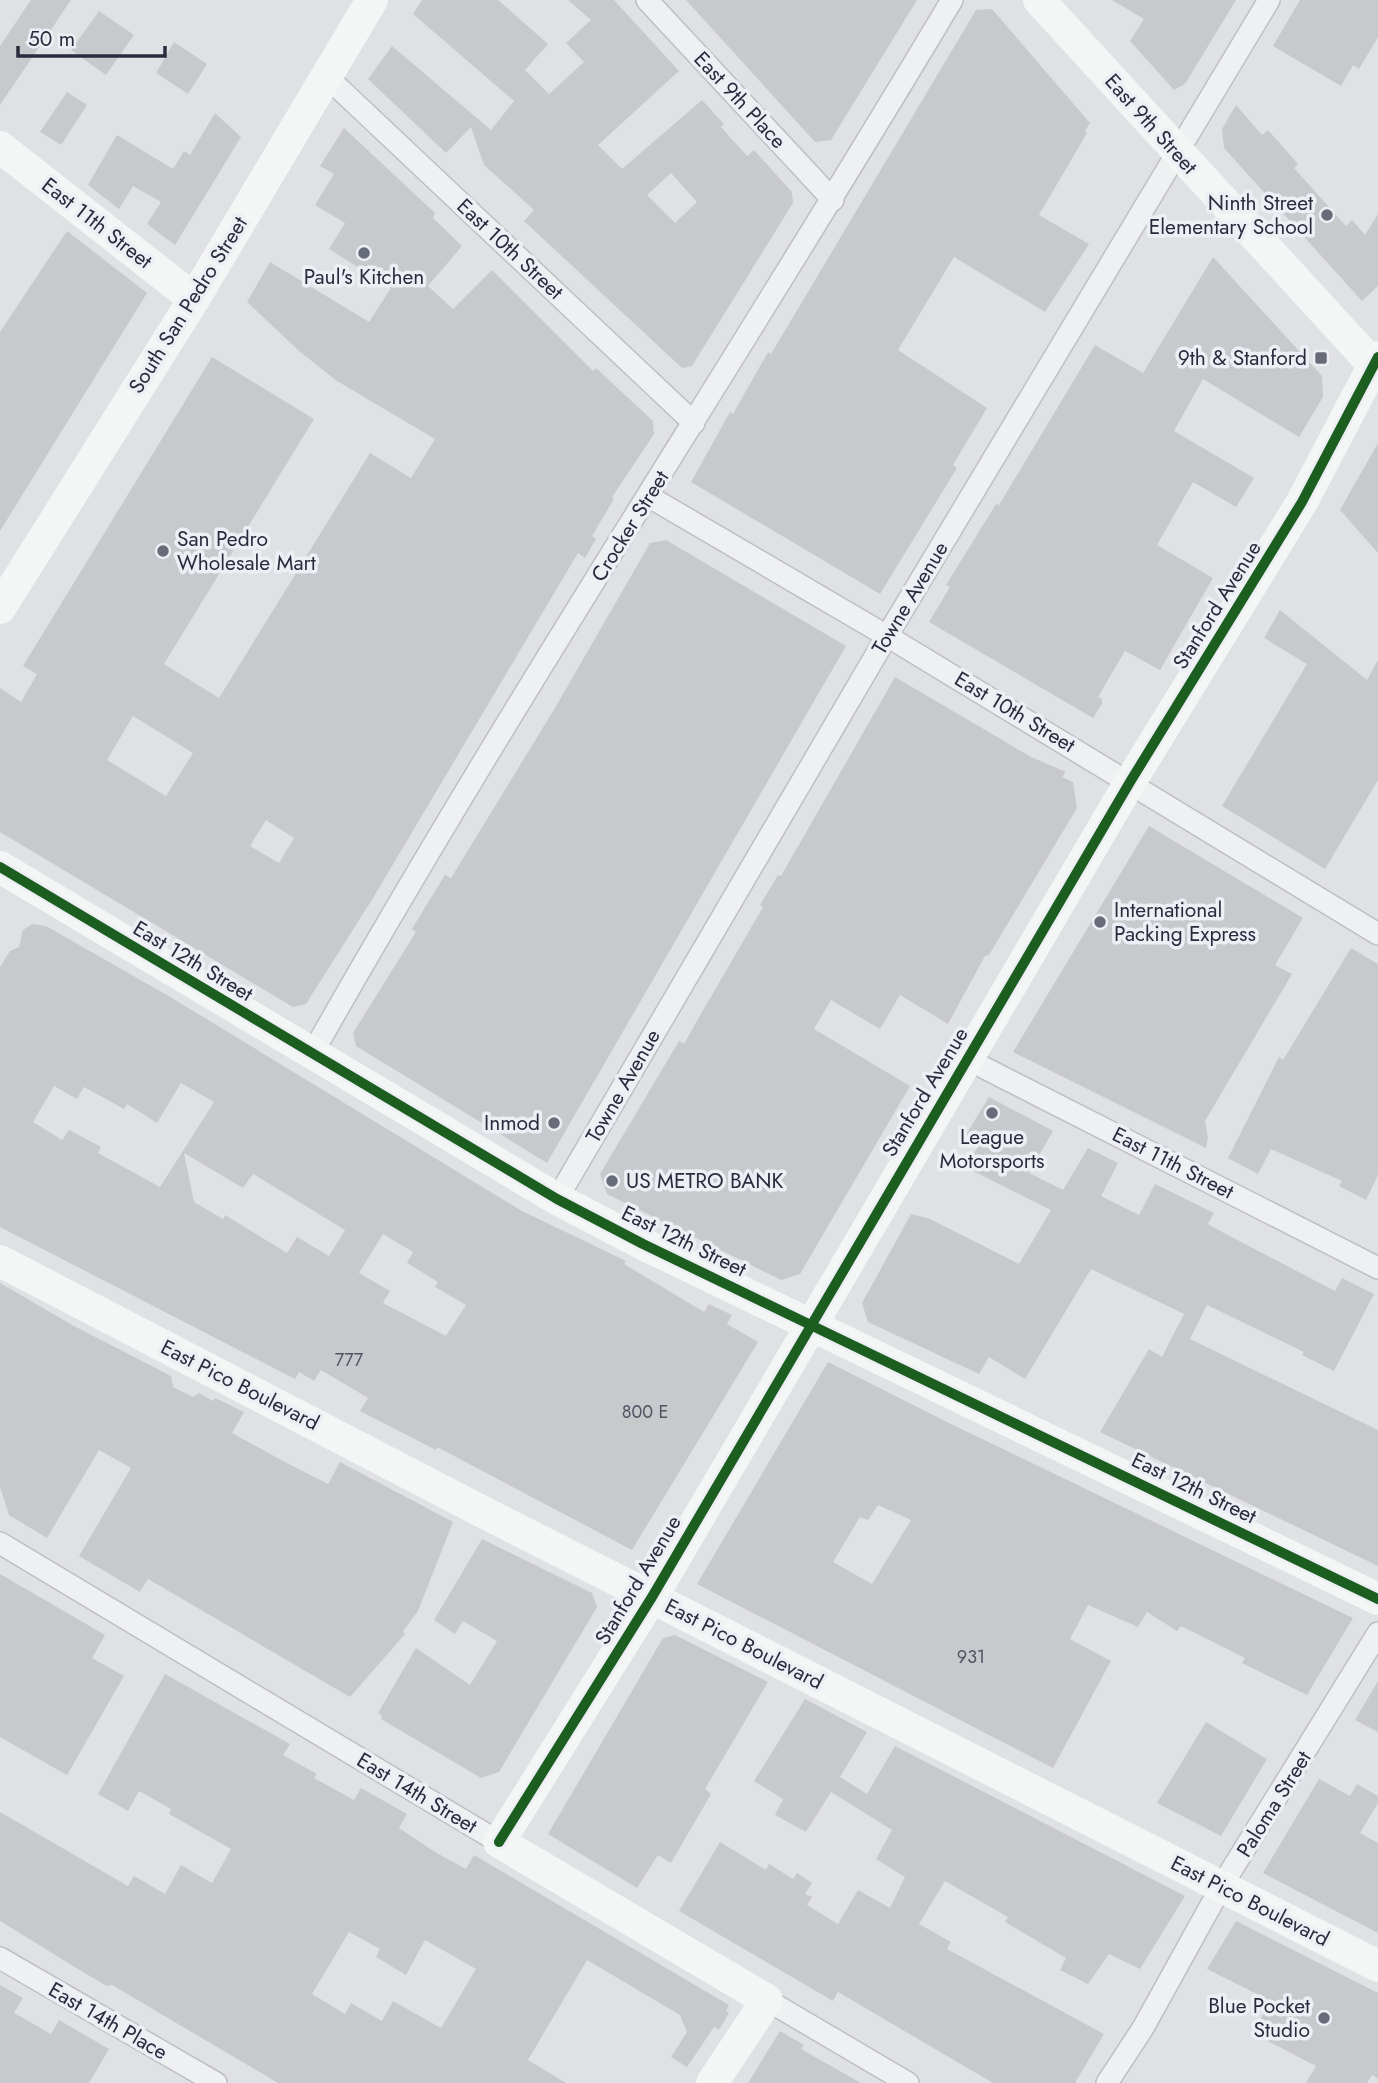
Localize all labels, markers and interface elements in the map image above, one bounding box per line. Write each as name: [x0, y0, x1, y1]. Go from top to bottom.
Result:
scale bar: [18, 14, 164, 58]
text: 50 m: [28, 24, 75, 54]
street label: East 9th Place: [687, 45, 793, 155]
street label: East 9th Street: [1098, 67, 1204, 181]
street label: East 11th Street: [35, 170, 159, 276]
place label: Ninth Street Elementary School: [1149, 188, 1313, 242]
street label: East 10th Street: [450, 192, 570, 306]
marker: Ninth Street Elementary School: [1319, 207, 1335, 223]
street label: South San Pedro Street: [121, 211, 255, 399]
marker: Paul's Kitchen: [356, 245, 372, 261]
place label: Paul's Kitchen: [304, 262, 424, 292]
place label: 9th & Stanford: [1178, 343, 1307, 373]
marker: 9th & Stanford: [1313, 350, 1329, 366]
street label: Crocker Street: [584, 465, 676, 587]
place label: San Pedro Wholesale Mart: [177, 524, 316, 578]
street label: Stanford Avenue: [1166, 535, 1269, 675]
street label: Towne Avenue: [865, 536, 956, 660]
marker: San Pedro Wholesale Mart: [155, 543, 171, 559]
street label: East 10th Street: [949, 664, 1081, 760]
place label: International Packing Express: [1114, 895, 1256, 949]
street label: East 12th Street: [127, 913, 259, 1009]
marker: International Packing Express: [1092, 914, 1108, 930]
street label: Stanford Avenue: [875, 1022, 976, 1162]
street label: Towne Avenue: [578, 1024, 668, 1148]
marker: League Motorsports: [984, 1105, 1000, 1121]
place label: Inmod: [484, 1108, 540, 1138]
marker: Inmod: [546, 1115, 562, 1131]
street label: East 11th Street: [1107, 1119, 1239, 1207]
place label: League Motorsports: [940, 1122, 1044, 1176]
place label: US METRO BANK: [626, 1166, 783, 1196]
marker: US METRO BANK: [604, 1173, 620, 1189]
street label: East 12th Street: [617, 1198, 751, 1284]
street label: East Pico Boulevard: [156, 1332, 324, 1438]
house number: 777: [335, 1347, 364, 1373]
house number: 800 E: [622, 1399, 668, 1425]
street label: East 12th Street: [1127, 1445, 1261, 1531]
street label: Stanford Avenue: [588, 1510, 689, 1650]
street label: East Pico Boulevard: [660, 1591, 828, 1697]
house number: 931: [957, 1644, 985, 1670]
street label: East 14th Street: [351, 1745, 483, 1841]
street label: Paloma Street: [1229, 1745, 1319, 1863]
street label: East Pico Boulevard: [1166, 1848, 1334, 1954]
street label: East 14th Place: [43, 1975, 173, 2067]
place label: Blue Pocket Studio: [1208, 1991, 1310, 2045]
marker: Blue Pocket Studio: [1316, 2010, 1332, 2026]

